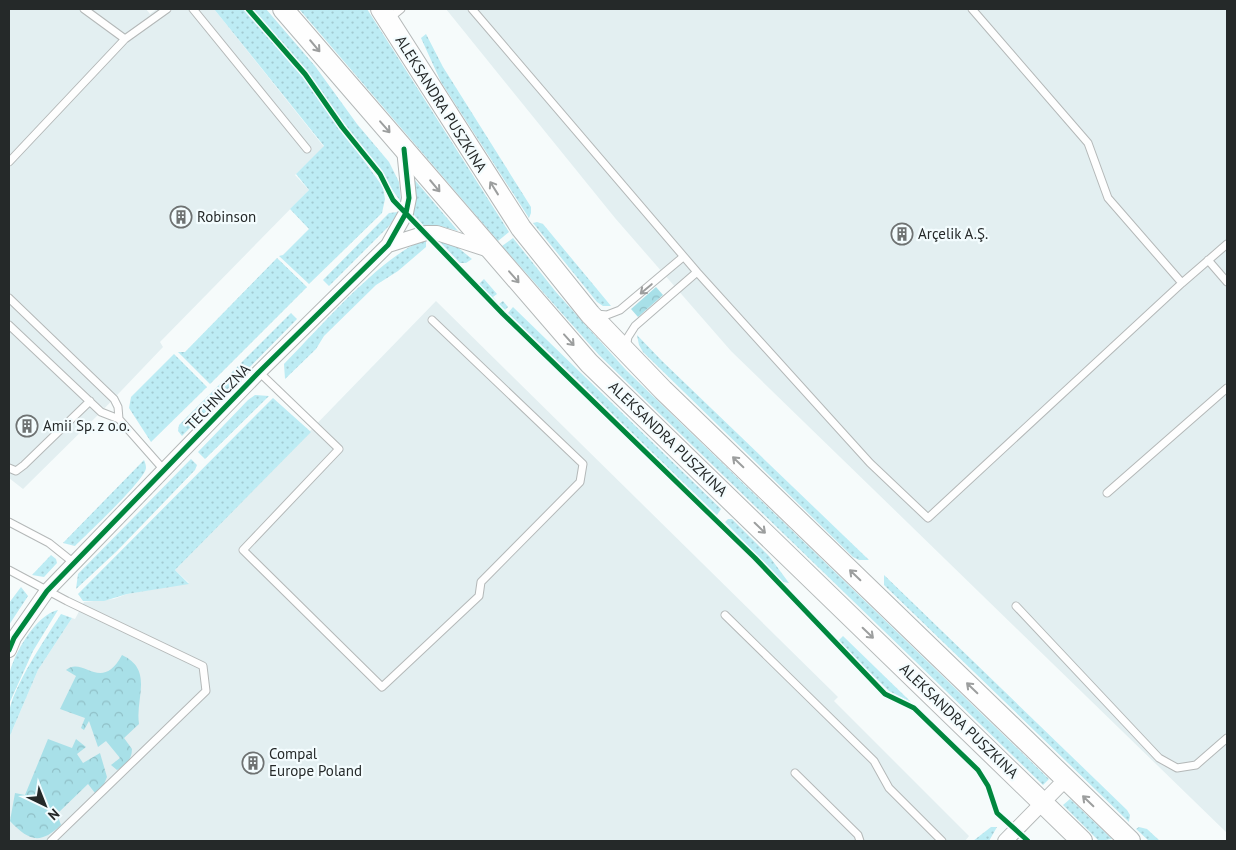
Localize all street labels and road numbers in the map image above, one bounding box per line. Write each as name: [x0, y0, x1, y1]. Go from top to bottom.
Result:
street label: ALEKSANDRA PUSZKINA: [392, 32, 491, 176]
street label: TECHNICZNA: [181, 359, 254, 434]
street label: ALEKSANDRA PUSZKINA: [605, 377, 732, 500]
street label: ALEKSANDRA PUSZKINA: [896, 659, 1023, 782]

